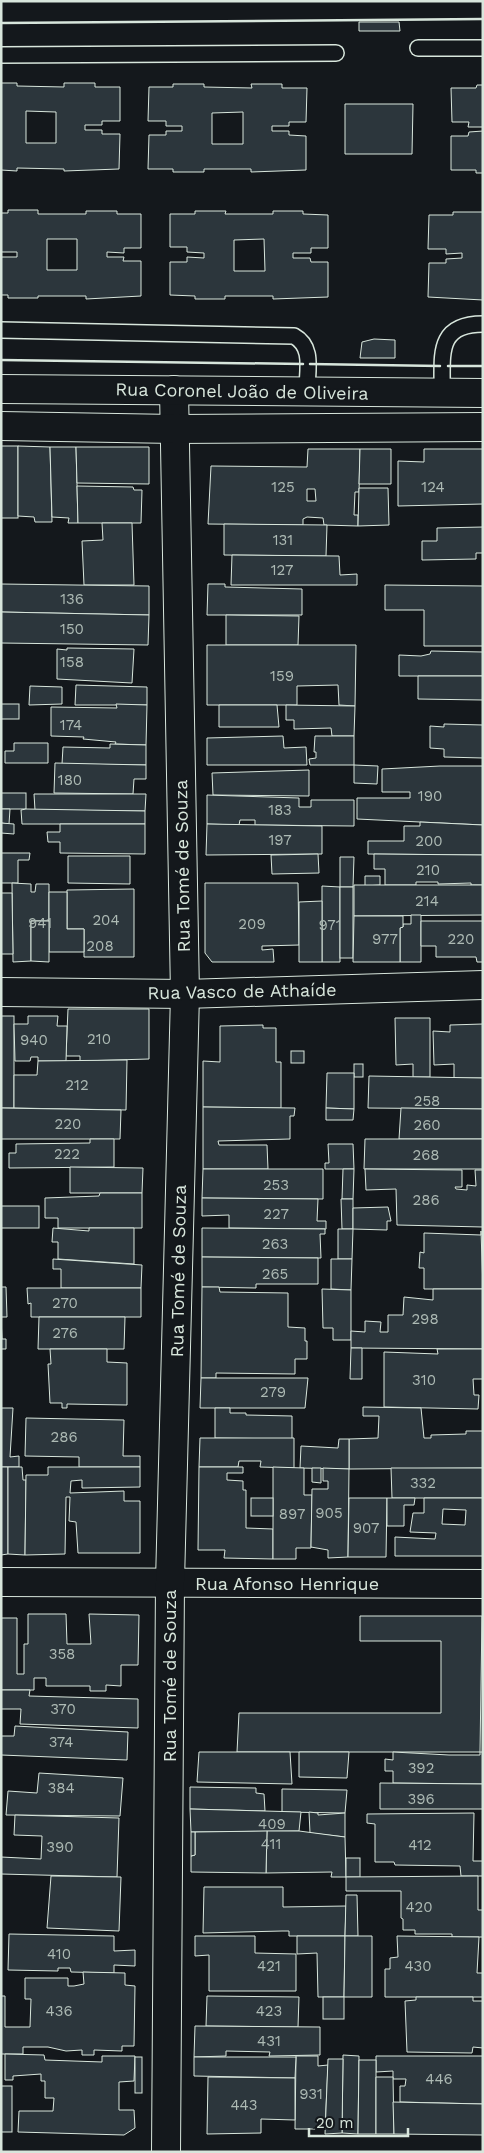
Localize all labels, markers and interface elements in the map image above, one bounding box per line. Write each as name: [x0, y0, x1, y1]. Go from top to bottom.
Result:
street label: Rua Coronel João de Oliveira: [115, 378, 369, 404]
house number: 125: [271, 478, 295, 496]
house number: 124: [421, 478, 445, 496]
house number: 131: [273, 531, 293, 549]
house number: 127: [271, 561, 293, 579]
house number: 136: [60, 590, 84, 608]
house number: 150: [60, 620, 84, 638]
house number: 158: [60, 653, 84, 671]
house number: 159: [270, 667, 294, 685]
house number: 174: [60, 716, 82, 734]
house number: 180: [58, 771, 82, 789]
street label: Rua Tomé de Souza: [170, 779, 194, 953]
house number: 190: [418, 787, 442, 805]
house number: 183: [268, 801, 292, 819]
house number: 197: [268, 831, 292, 849]
house number: 200: [415, 832, 443, 850]
house number: 210: [416, 861, 440, 879]
house number: 214: [415, 892, 439, 910]
house number: 204: [92, 911, 120, 929]
house number: 941: [28, 914, 52, 932]
house number: 209: [238, 915, 266, 933]
house number: 971: [318, 916, 342, 934]
house number: 977: [372, 930, 398, 948]
house number: 220: [448, 930, 474, 948]
house number: 208: [86, 937, 114, 955]
street label: Rua Vasco de Athaíde: [147, 979, 337, 1003]
house number: 210: [87, 1030, 111, 1048]
house number: 940: [20, 1031, 48, 1049]
house number: 212: [65, 1076, 89, 1094]
house number: 258: [414, 1092, 440, 1110]
house number: 220: [55, 1115, 81, 1133]
house number: 260: [413, 1116, 441, 1134]
house number: 222: [54, 1145, 80, 1163]
house number: 268: [412, 1146, 440, 1164]
house number: 253: [263, 1176, 289, 1194]
street label: Rua Tomé de Souza: [166, 1184, 190, 1358]
house number: 286: [412, 1191, 440, 1209]
house number: 227: [263, 1205, 289, 1223]
house number: 263: [262, 1235, 288, 1253]
house number: 265: [262, 1265, 288, 1283]
house number: 270: [52, 1294, 78, 1312]
house number: 298: [411, 1310, 439, 1328]
house number: 276: [52, 1324, 78, 1342]
house number: 310: [412, 1371, 436, 1389]
house number: 279: [260, 1383, 286, 1401]
house number: 286: [50, 1428, 78, 1446]
house number: 332: [410, 1474, 436, 1492]
house number: 905: [315, 1504, 343, 1522]
house number: 897: [279, 1505, 305, 1523]
house number: 907: [353, 1519, 379, 1537]
street label: Rua Afonso Henrique: [195, 1573, 379, 1594]
street label: Rua Tomé de Souza: [159, 1590, 180, 1762]
house number: 358: [49, 1645, 75, 1663]
house number: 370: [50, 1700, 76, 1718]
house number: 374: [49, 1733, 73, 1751]
house number: 392: [408, 1759, 434, 1777]
house number: 384: [47, 1779, 75, 1797]
house number: 396: [407, 1790, 435, 1808]
house number: 409: [258, 1815, 286, 1833]
house number: 411: [261, 1835, 281, 1853]
house number: 412: [408, 1836, 432, 1854]
house number: 390: [46, 1838, 74, 1856]
house number: 420: [405, 1898, 433, 1916]
house number: 410: [47, 1945, 71, 1963]
house number: 421: [257, 1957, 281, 1975]
house number: 430: [404, 1957, 432, 1975]
house number: 436: [45, 2002, 73, 2020]
house number: 423: [256, 2002, 282, 2020]
house number: 431: [257, 2032, 281, 2050]
house number: 446: [425, 2070, 453, 2088]
house number: 931: [299, 2085, 323, 2103]
house number: 443: [230, 2096, 258, 2114]
scale bar: [309, 2106, 408, 2138]
text: 20 m: [316, 2114, 354, 2132]

